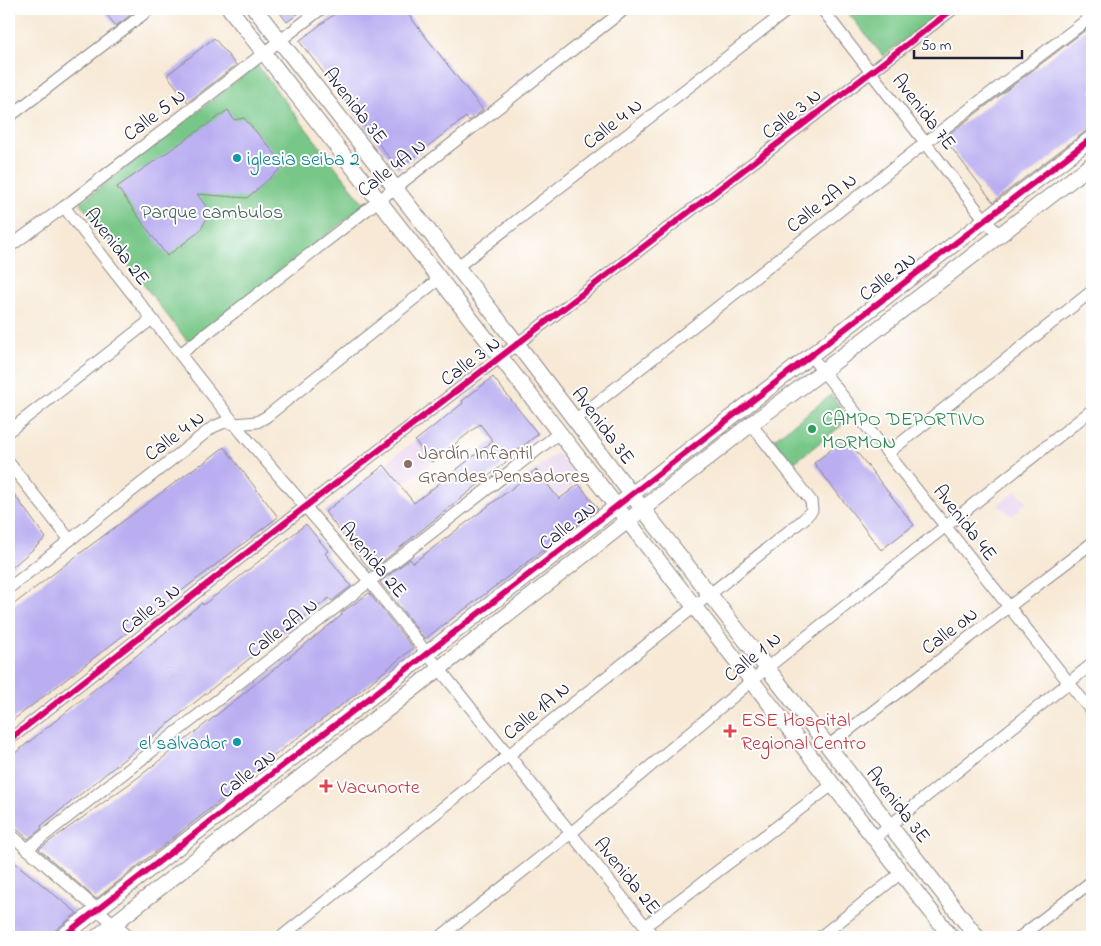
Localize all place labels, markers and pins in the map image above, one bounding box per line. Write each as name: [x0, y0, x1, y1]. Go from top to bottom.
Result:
place label: iglesia seiba 2: [247, 146, 360, 176]
marker: iglesia seiba 2: [231, 152, 243, 164]
place label: CAMPO DEPORTIVO MORMON: [822, 406, 985, 458]
marker: CAMPO DEPORTIVO MORMON: [806, 423, 818, 435]
place label: Jardín Infantil Grandes Pensadores: [418, 440, 590, 492]
marker: Jardín Infantil Grandes Pensadores: [402, 458, 414, 470]
place label: ESE Hospital Regional Centro: [741, 707, 866, 760]
marker: ESE Hospital Regional Centro: [723, 724, 737, 738]
place label: el salvador: [139, 730, 228, 759]
marker: el salvador: [231, 736, 243, 748]
place label: Vacunorte: [336, 774, 420, 803]
marker: Vacunorte: [319, 779, 333, 793]

